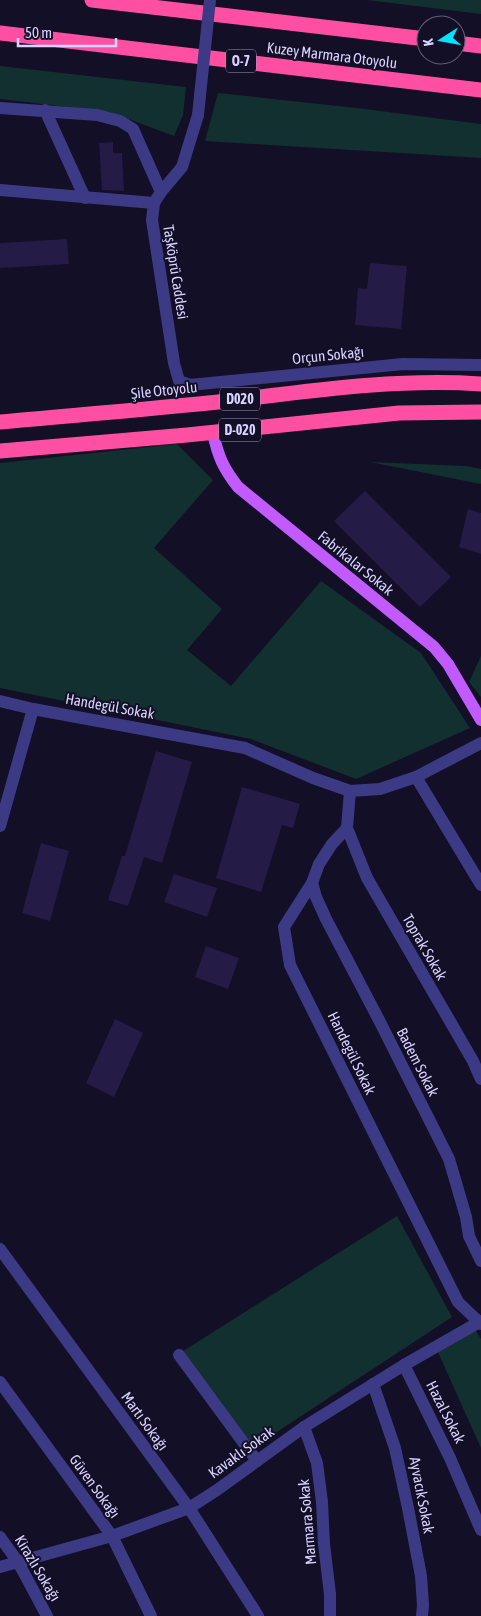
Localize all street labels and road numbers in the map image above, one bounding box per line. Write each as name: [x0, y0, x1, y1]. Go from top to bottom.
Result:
street label: Kuzey Marmara Otoyolu: [266, 39, 398, 71]
road number: O-7: [226, 49, 256, 72]
street label: Taşköprü Caddesi: [160, 224, 192, 320]
street label: Orçun Sokağı: [291, 343, 365, 367]
street label: Şile Otoyolu: [130, 378, 198, 402]
road number: D020: [220, 388, 260, 410]
road number: D-020: [219, 418, 261, 442]
street label: Fabrikalar Sokak: [315, 527, 397, 599]
street label: Handegül Sokak: [64, 690, 156, 722]
street label: Toprak Sokak: [399, 911, 451, 983]
street label: Handegül Sokak: [325, 1009, 380, 1098]
street label: Badem Sokak: [394, 1025, 443, 1099]
street label: Hazal Sokak: [423, 1378, 469, 1446]
street label: Martı Sokağı: [118, 1389, 172, 1453]
street label: Kavaklı Sokak: [205, 1422, 277, 1481]
street label: Güven Sokağı: [66, 1451, 124, 1521]
street label: Ayvacık Sokak: [406, 1455, 438, 1535]
street label: Marmara Sokak: [295, 1478, 319, 1566]
street label: Kirazlı Sokağı: [12, 1532, 64, 1604]

